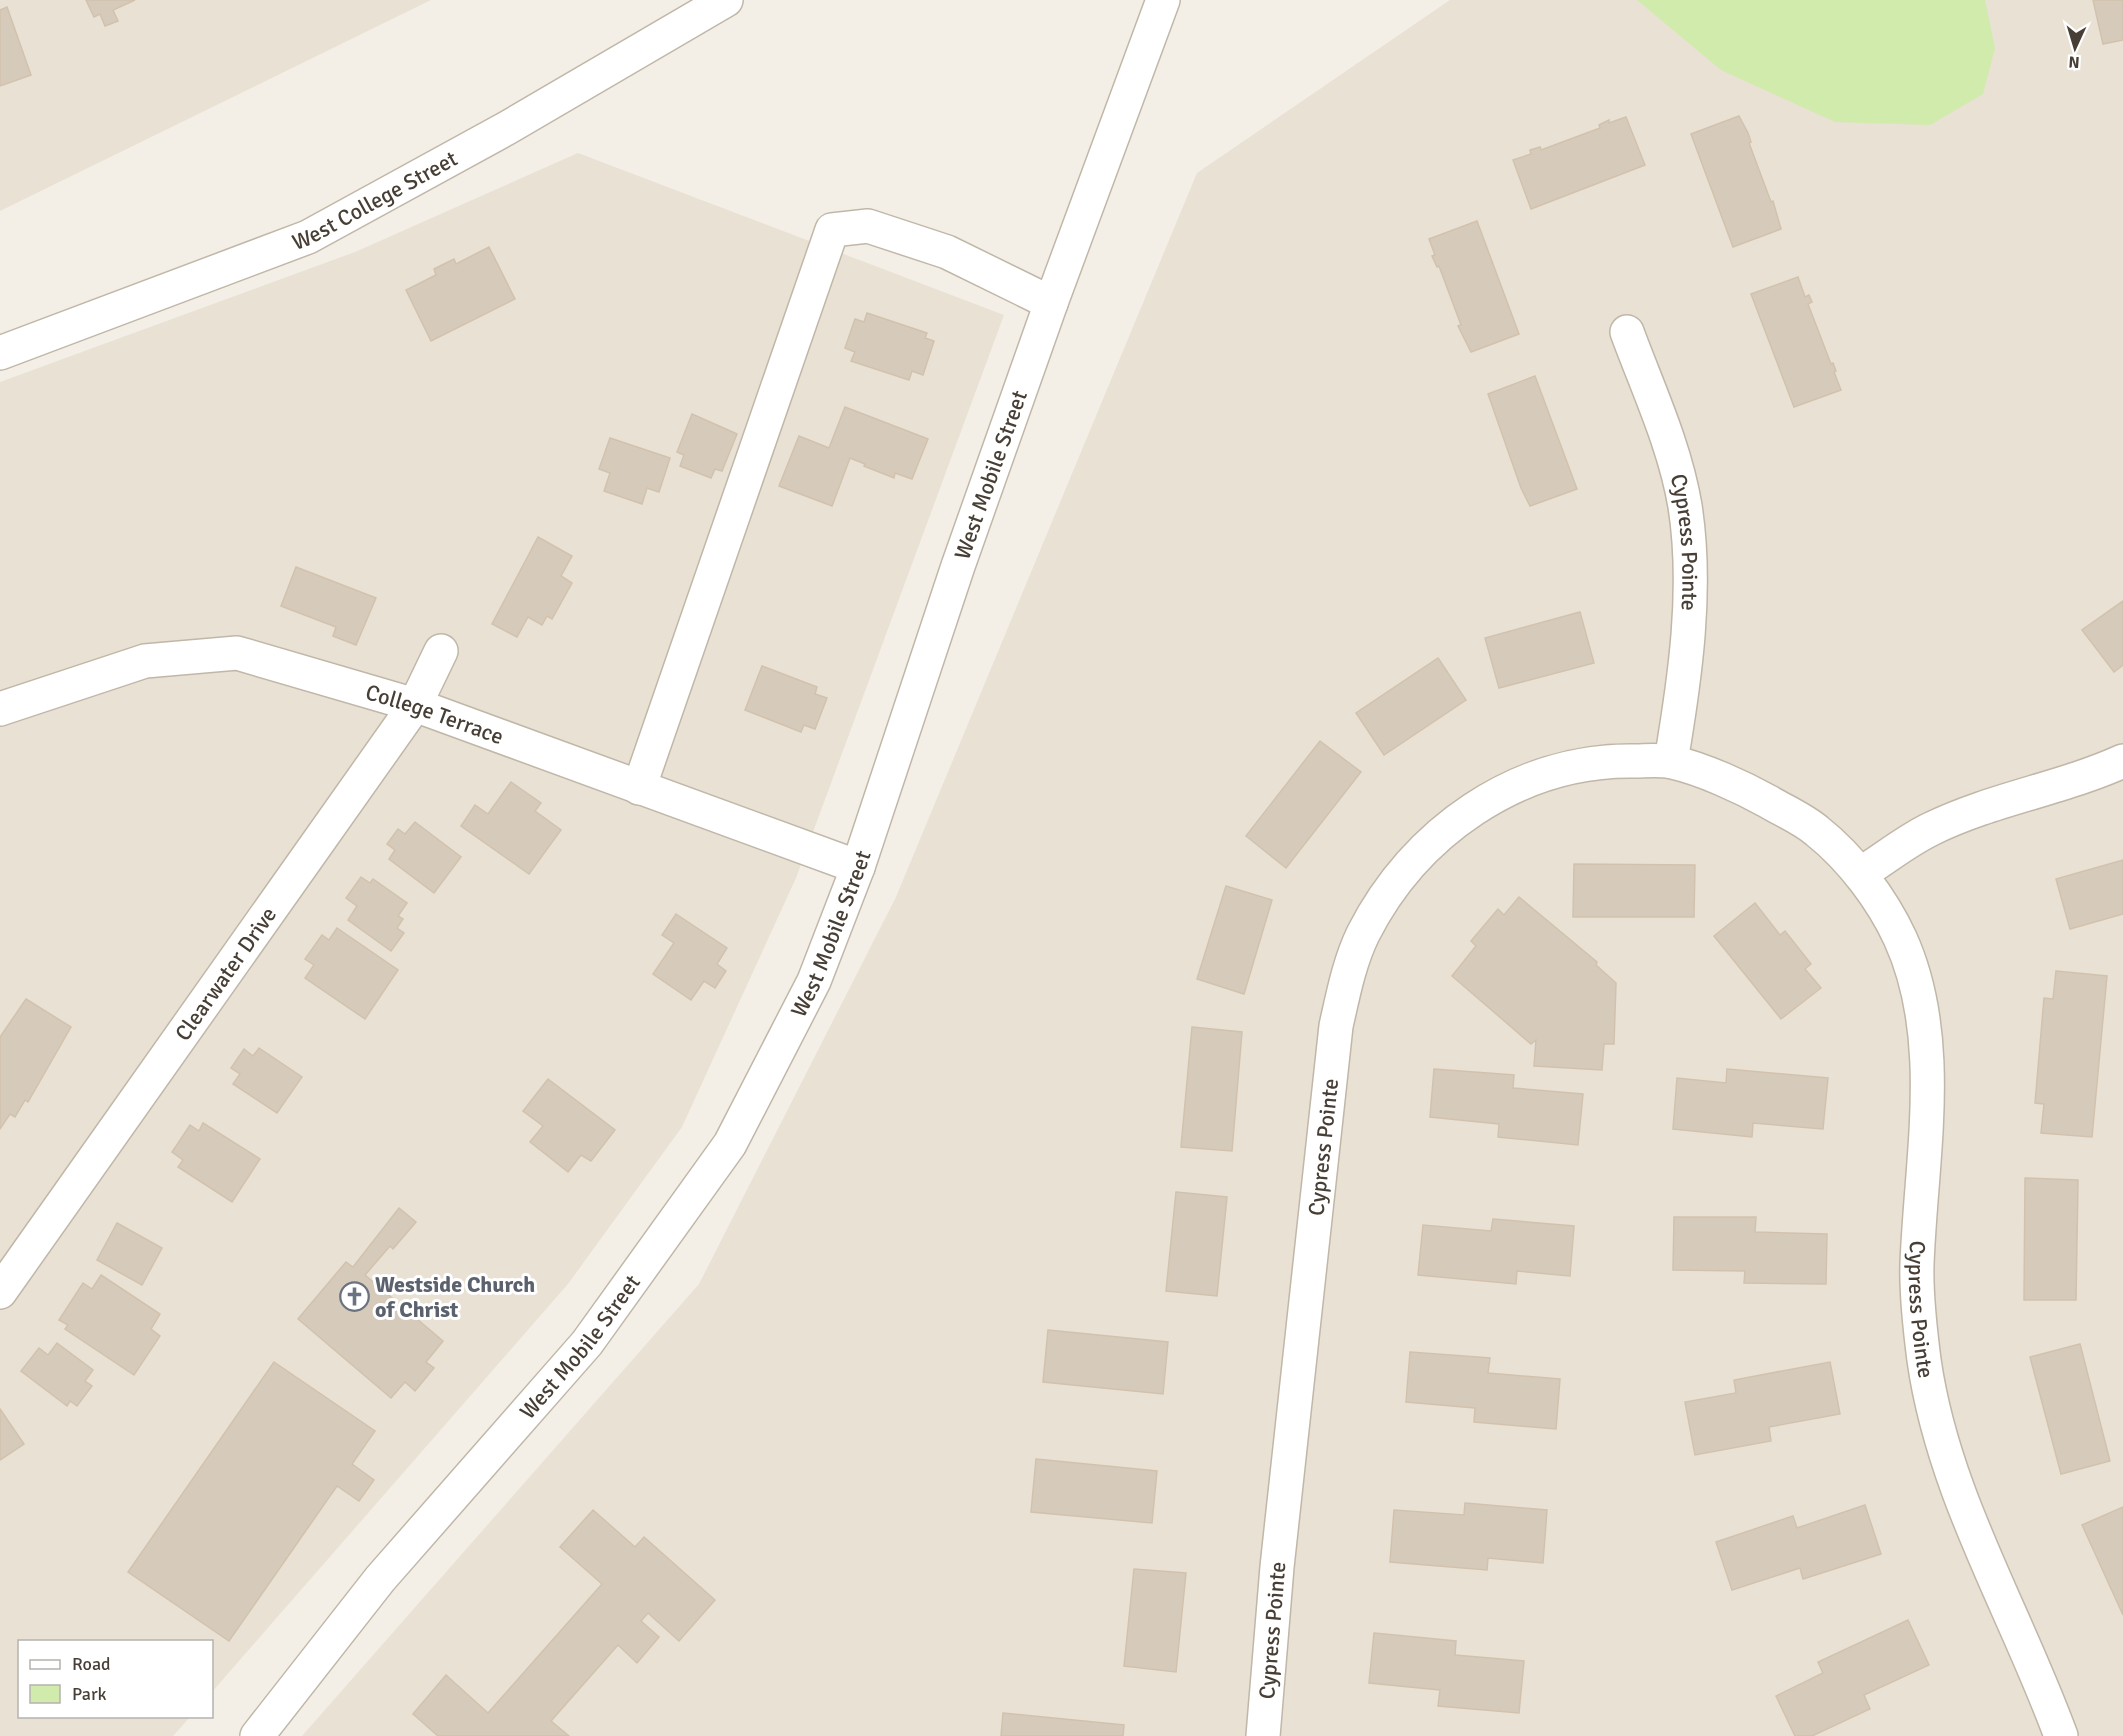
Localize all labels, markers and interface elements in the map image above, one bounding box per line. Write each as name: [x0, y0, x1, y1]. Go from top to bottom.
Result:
north arrow: [2045, 18, 2105, 78]
text: N: [2068, 52, 2080, 72]
street label: West College Street: [288, 145, 462, 256]
street label: West Mobile Street: [948, 387, 1033, 563]
street label: Cypress Pointe: [1665, 471, 1703, 611]
street label: College Terrace: [363, 678, 507, 750]
street label: West Mobile Street: [785, 847, 877, 1022]
street label: Clearwater Drive: [169, 902, 282, 1046]
street label: Cypress Pointe: [1302, 1077, 1344, 1217]
street label: Cypress Pointe: [1903, 1240, 1940, 1380]
street label: West Mobile Street: [514, 1269, 646, 1424]
place label: Westside Church of Christ: [375, 1271, 535, 1323]
church icon: Westside Church of Christ: [338, 1281, 370, 1313]
street label: Cypress Pointe: [1253, 1561, 1291, 1700]
legend: [18, 1640, 213, 1718]
text: Road: [72, 1653, 111, 1675]
text: Park: [72, 1683, 107, 1705]

